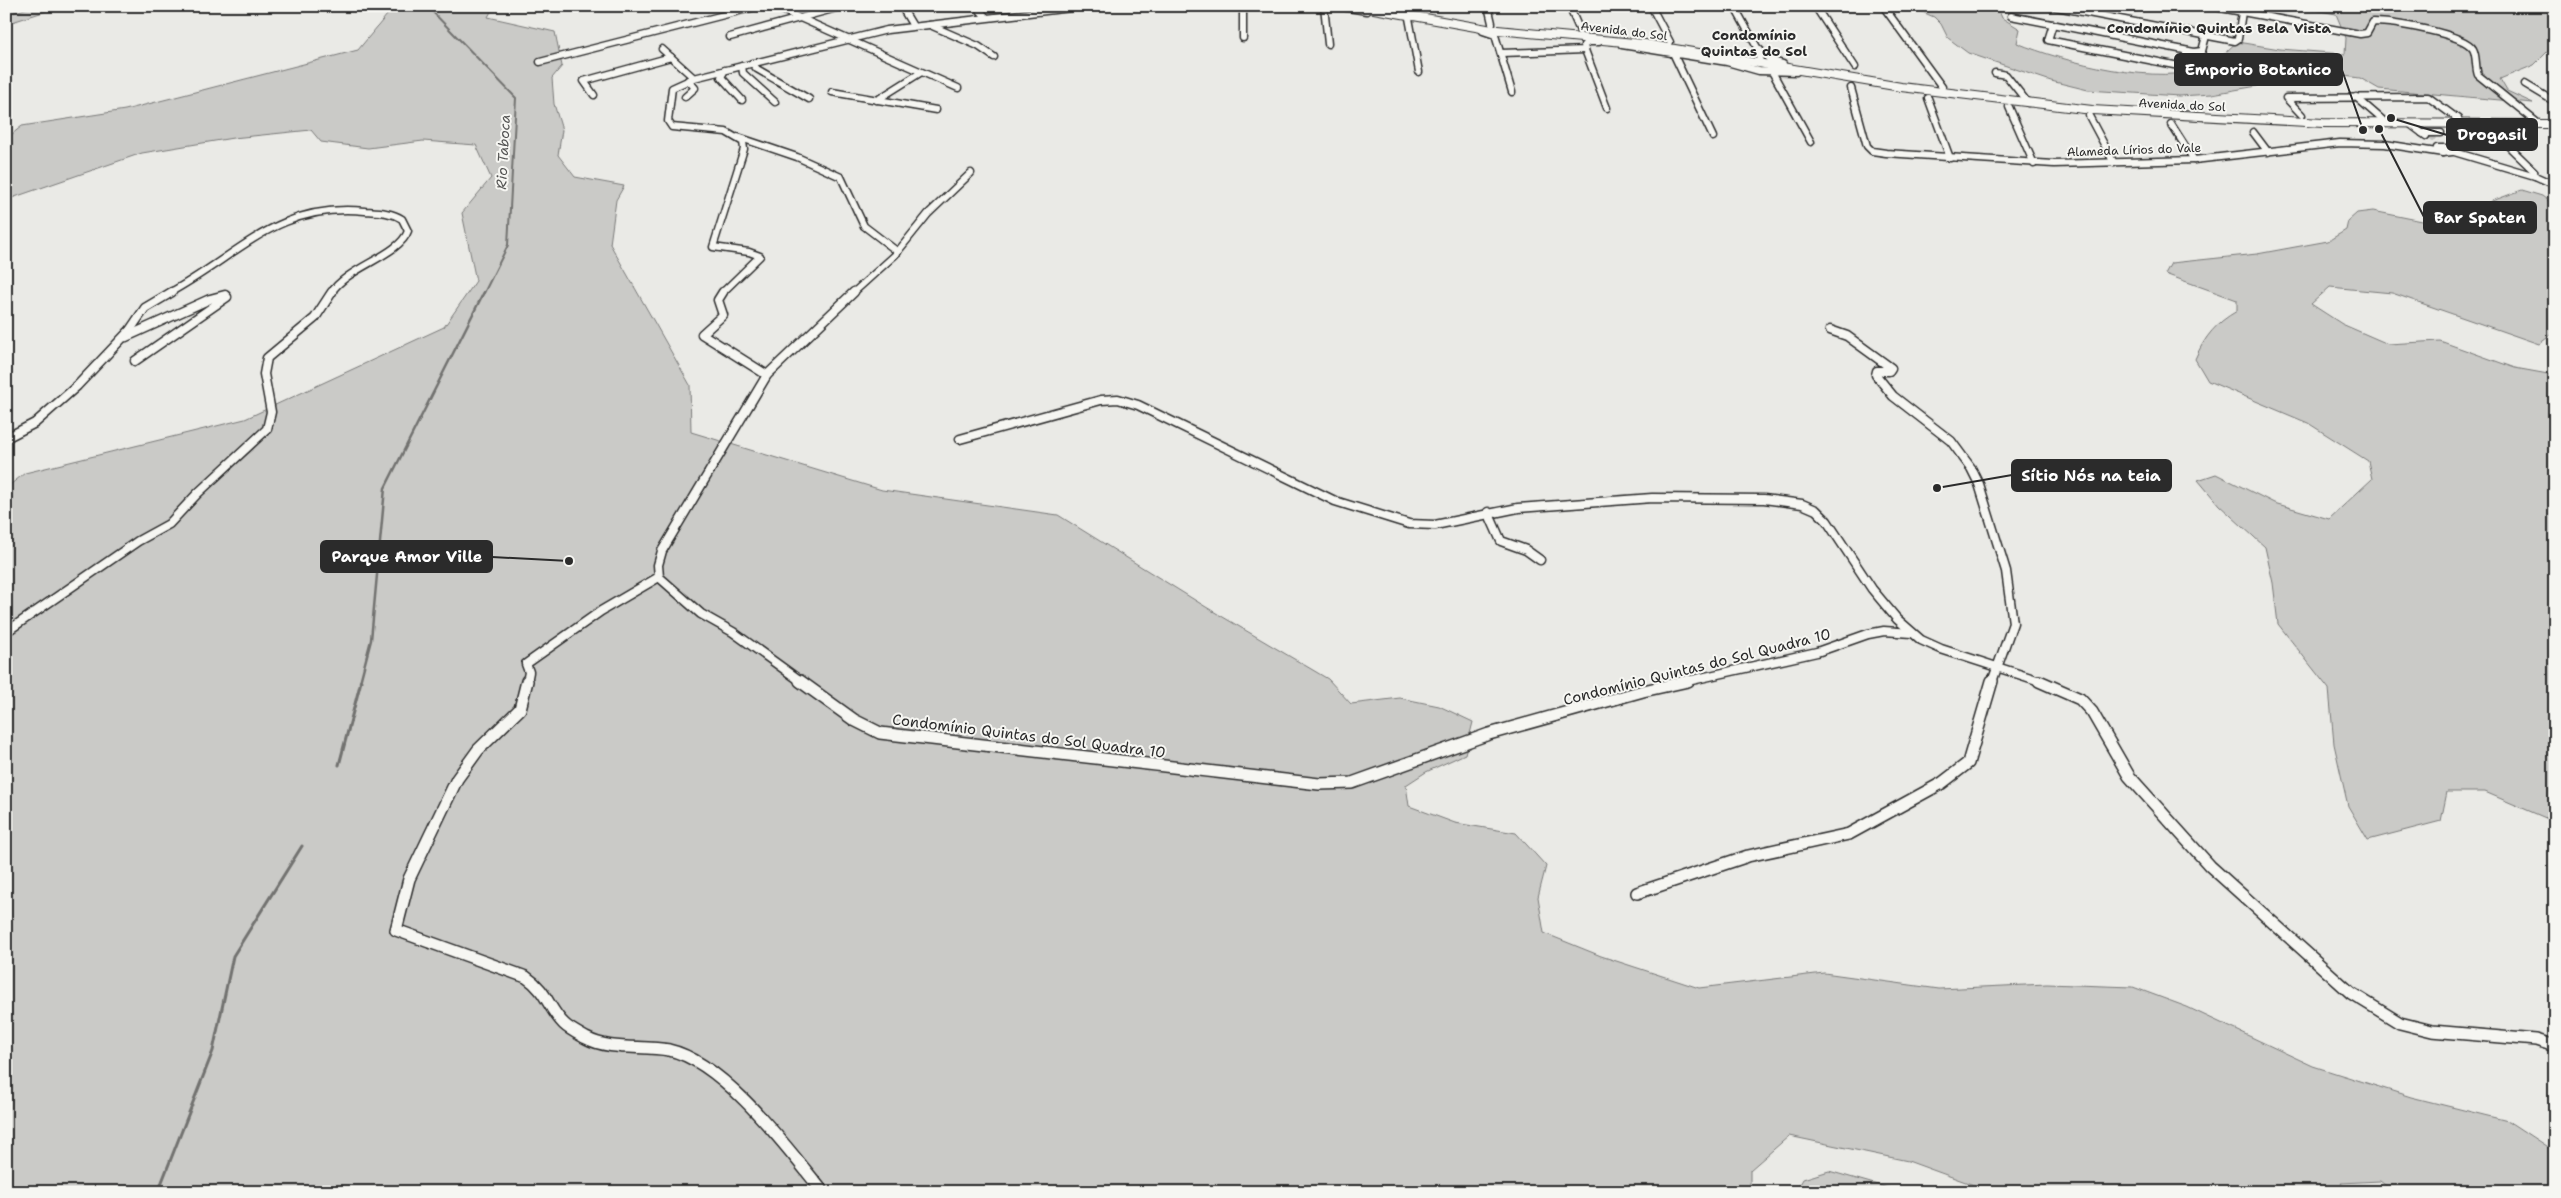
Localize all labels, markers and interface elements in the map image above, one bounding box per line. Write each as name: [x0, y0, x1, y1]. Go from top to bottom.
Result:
street label: Avenida do Sol: [1580, 18, 1669, 44]
district label: Condomínio Quintas Bela Vista: [2107, 19, 2332, 37]
district label: Condomínio Quintas do Sol: [1701, 26, 1807, 60]
callout: Emporio Botanico: [2175, 54, 2342, 85]
text: Emporio Botanico: [2185, 59, 2331, 80]
street label: Avenida do Sol: [2138, 95, 2226, 115]
water label: Rio Taboca: [492, 114, 514, 190]
callout: Drogasil: [2447, 119, 2537, 150]
text: Drogasil: [2457, 124, 2527, 145]
street label: Alameda Lírios do Vale: [2066, 140, 2202, 160]
callout: Bar Spaten: [2424, 202, 2536, 233]
text: Bar Spaten: [2434, 207, 2526, 228]
callout: Sítio Nós na teia: [2012, 460, 2171, 491]
text: Sítio Nós na teia: [2021, 465, 2161, 486]
callout: Parque Amor Ville: [321, 541, 492, 572]
text: Parque Amor Ville: [332, 546, 483, 567]
street label: Condomínio Quintas do Sol Quadra 10: [1561, 624, 1833, 710]
street label: Condomínio Quintas do Sol Quadra 10: [891, 709, 1167, 763]

